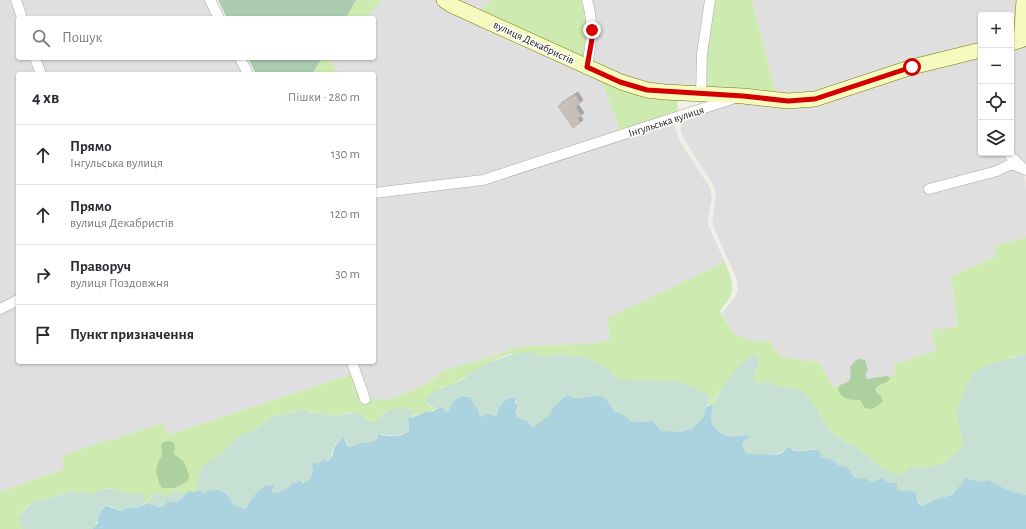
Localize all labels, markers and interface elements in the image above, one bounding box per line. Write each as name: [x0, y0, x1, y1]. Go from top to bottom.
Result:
map controls: [978, 12, 1014, 156]
button: +: [978, 12, 1014, 48]
search box: [16, 16, 376, 60]
street label: вулиця Декабристів: [492, 19, 576, 66]
route end: [583, 21, 601, 39]
icon: search: [30, 27, 52, 49]
text: Пошук: [62, 30, 102, 45]
button: −: [978, 48, 1014, 84]
route start: [903, 58, 921, 76]
button: locate: [978, 84, 1014, 120]
text: 4 хв: [32, 89, 59, 106]
text: Пішки · 280 m: [288, 91, 360, 104]
street label: Інгульська вулиця: [627, 104, 705, 139]
button: layers: [978, 120, 1014, 156]
text: Прямо: [70, 139, 112, 154]
icon: ahead: [32, 144, 54, 166]
text: 130 m: [331, 148, 360, 161]
text: Інгульська вулиця: [70, 157, 163, 170]
text: Прямо: [70, 199, 112, 214]
icon: ahead: [32, 204, 54, 226]
text: 120 m: [330, 208, 360, 221]
text: вулиця Декабристів: [70, 217, 174, 230]
text: Праворуч: [70, 259, 131, 274]
icon: right: [32, 264, 54, 286]
text: 30 m: [335, 268, 360, 281]
text: вулиця Поздовжня: [70, 277, 169, 290]
icon: arrive: [32, 324, 54, 346]
text: Пункт призначення: [70, 327, 194, 342]

